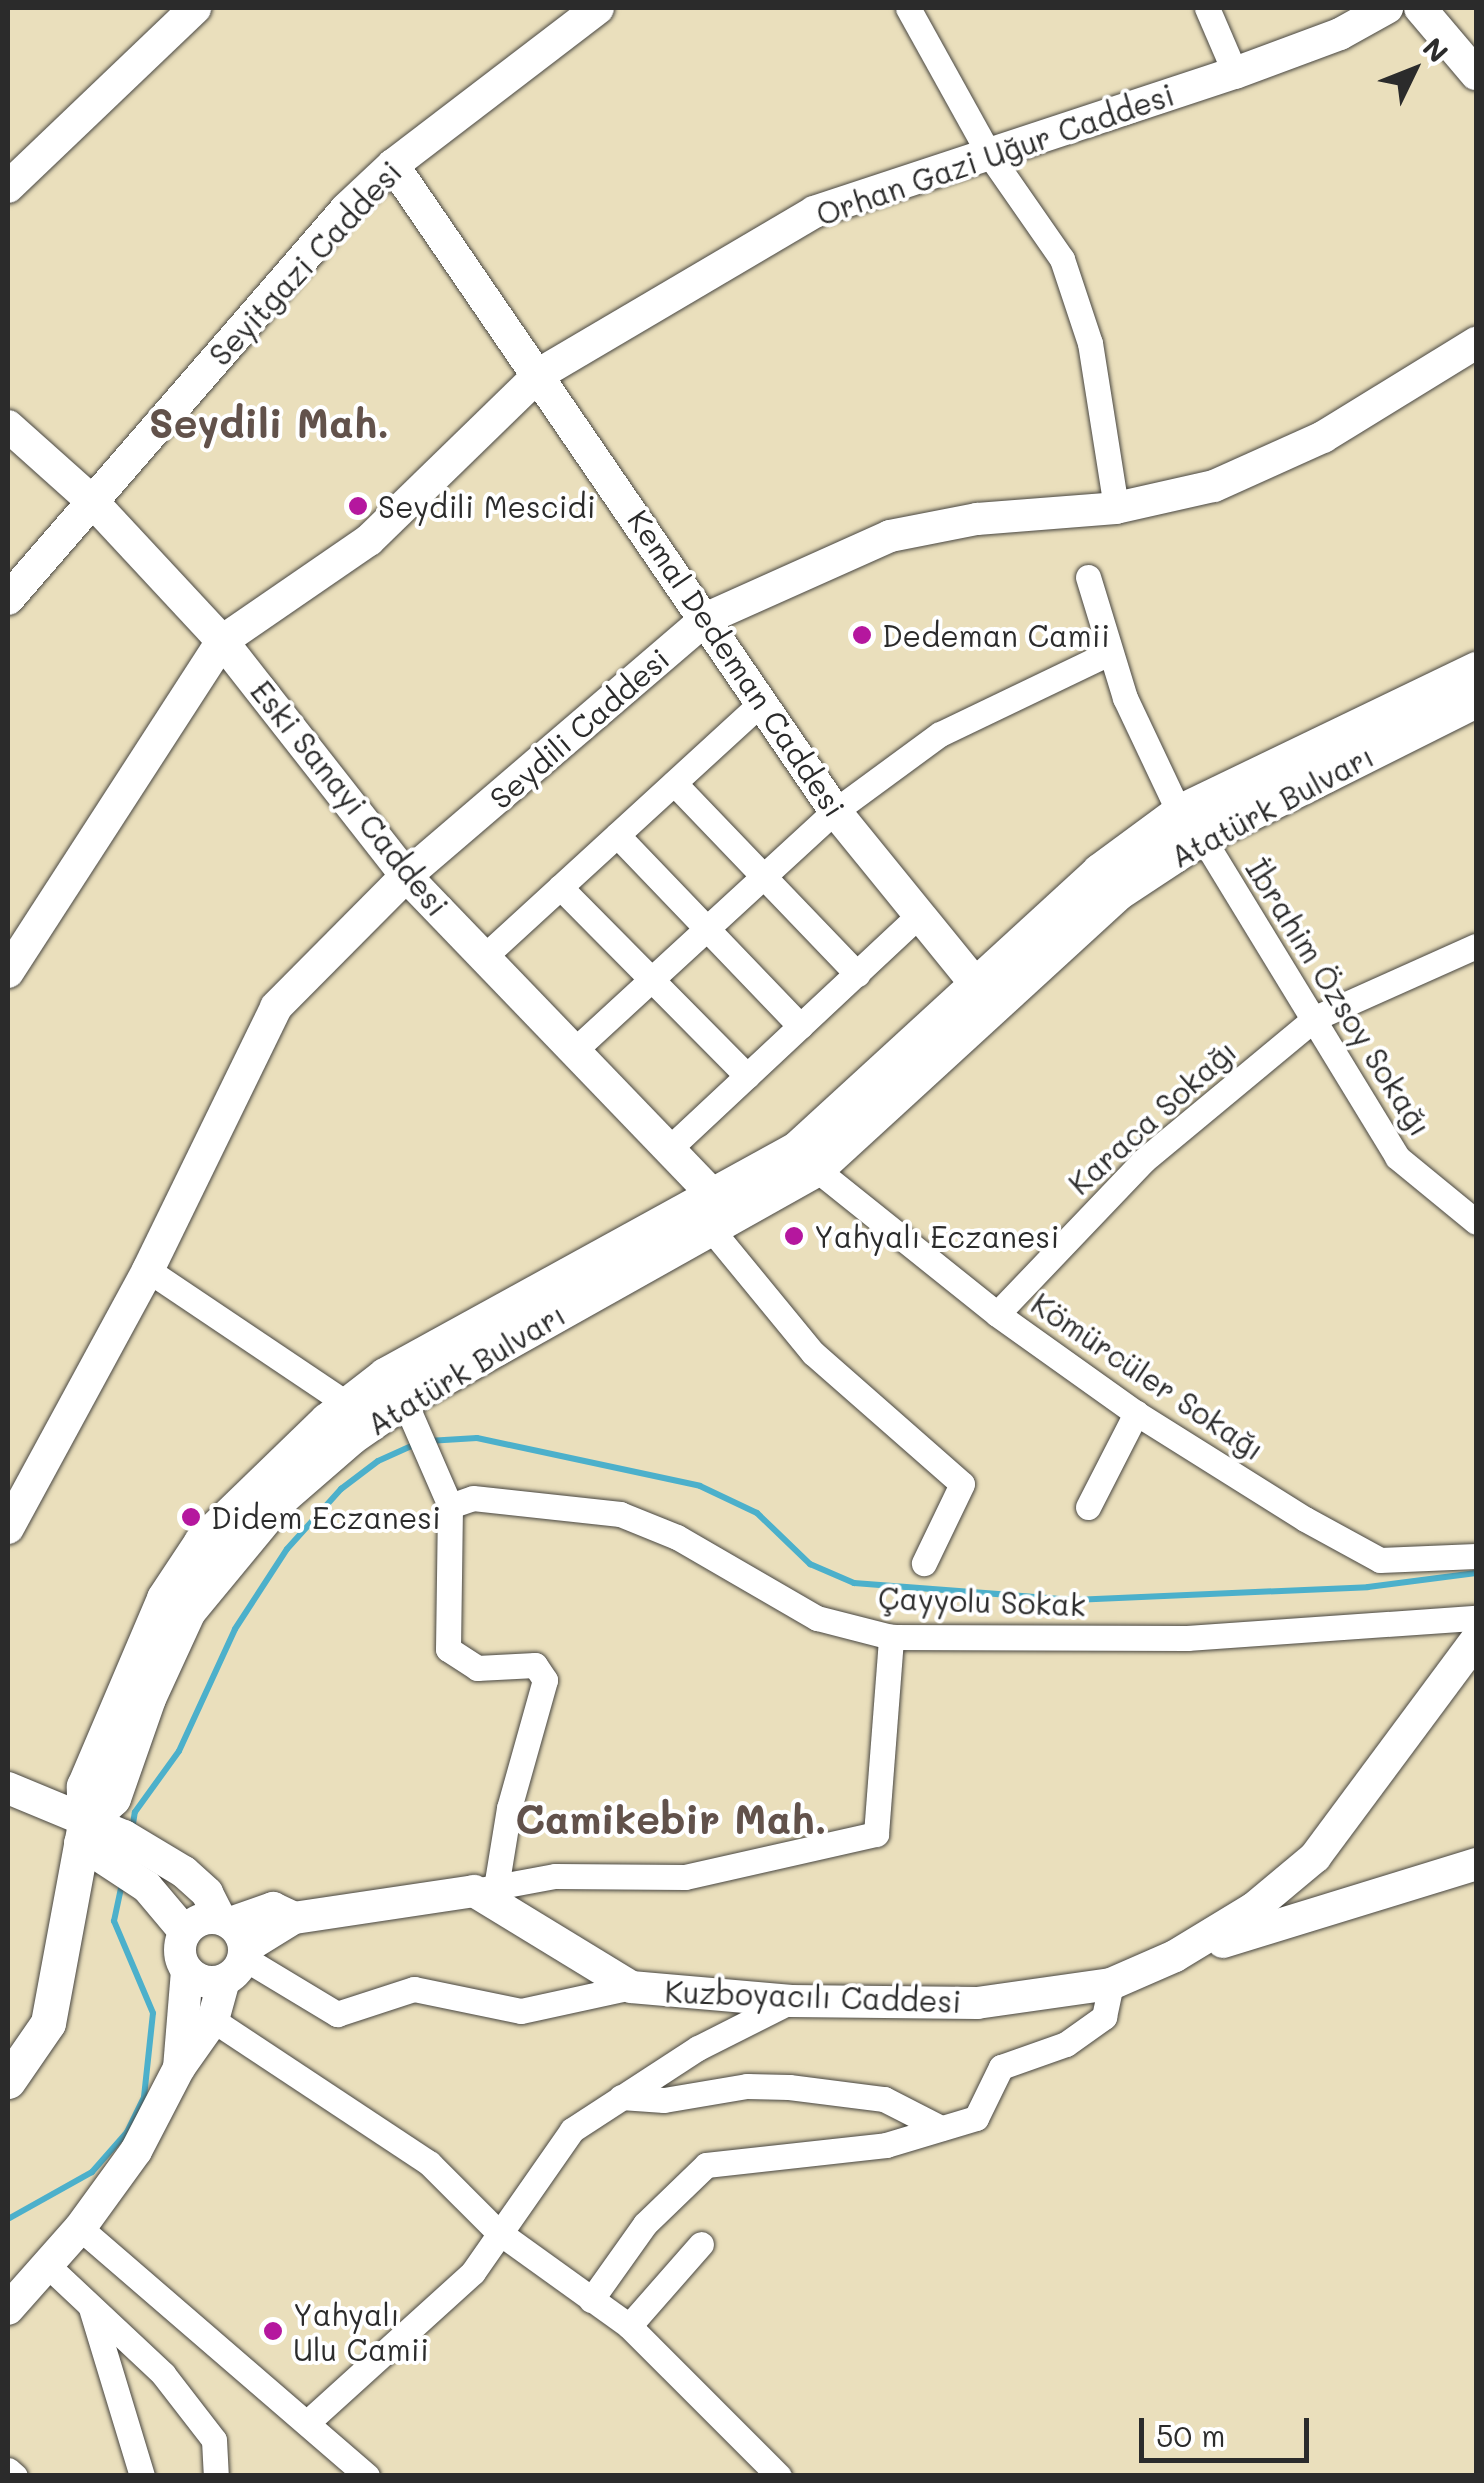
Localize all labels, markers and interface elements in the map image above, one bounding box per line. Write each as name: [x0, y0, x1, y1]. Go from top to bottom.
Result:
north arrow: [1364, 20, 1464, 120]
text: N: [1416, 29, 1456, 70]
street label: Orhan Gazi Uğur Caddesi: [811, 76, 1179, 232]
street label: Seyitgazi Caddesi: [201, 154, 409, 372]
district label: Seydili Mah.: [149, 398, 389, 446]
place label: Seydili Mescidi: [378, 488, 596, 524]
marker: Seydili Mescidi: [347, 495, 369, 517]
street label: Kemal Dedeman Caddesi: [621, 503, 853, 823]
place label: Dedeman Camii: [882, 617, 1110, 653]
marker: Dedeman Camii: [851, 624, 873, 646]
street label: Seydili Caddesi: [482, 640, 676, 816]
street label: Eski Sanayi Caddesi: [244, 673, 456, 923]
street label: Atatürk Bulvarı: [1164, 737, 1380, 875]
street label: İbrahim Özsoy Sokağı: [1239, 852, 1439, 1142]
street label: Karaca Sokağı: [1061, 1032, 1243, 1202]
place label: Yahyalı Eczanesi: [814, 1218, 1059, 1254]
marker: Yahyalı Eczanesi: [783, 1225, 805, 1247]
street label: Kömürcüler Sokağı: [1025, 1285, 1271, 1467]
street label: Atatürk Bulvarı: [361, 1296, 571, 1442]
place label: Didem Eczanesi: [211, 1499, 441, 1535]
marker: Didem Eczanesi: [180, 1506, 202, 1528]
street label: Çayyolu Sokak: [877, 1579, 1087, 1623]
district label: Camikebir Mah.: [515, 1794, 827, 1842]
street label: Kuzboyacılı Caddesi: [664, 1973, 962, 2019]
place label: Yahyalı Ulu Camii: [293, 2296, 429, 2366]
marker: Yahyalı Ulu Camii: [262, 2320, 284, 2342]
scale bar: [1144, 2398, 1314, 2460]
text: 50 m: [1156, 2415, 1226, 2455]

